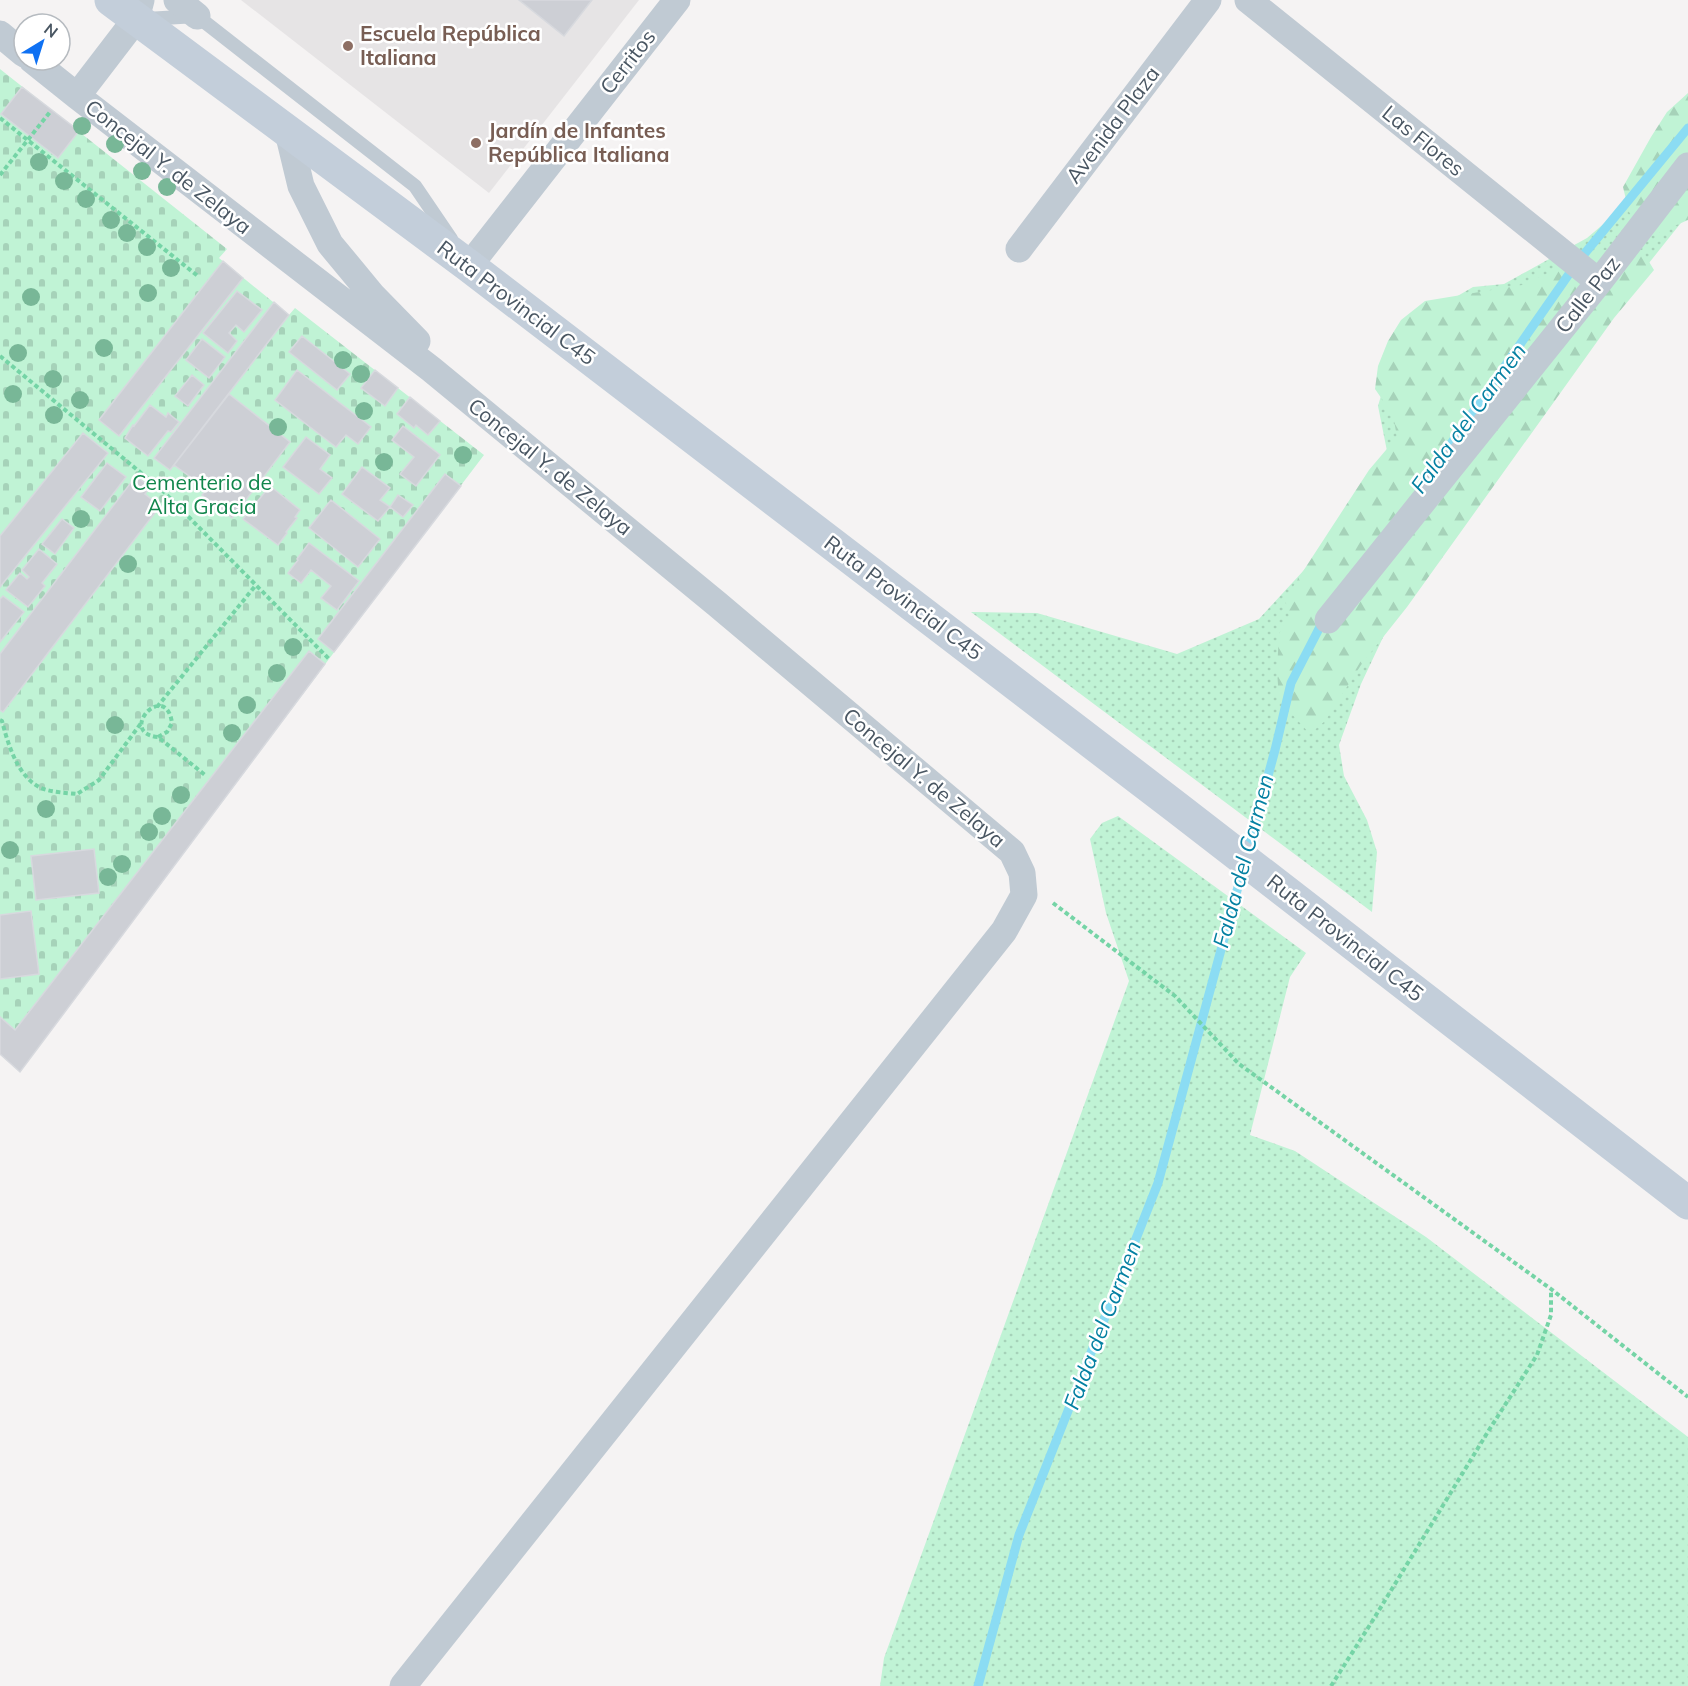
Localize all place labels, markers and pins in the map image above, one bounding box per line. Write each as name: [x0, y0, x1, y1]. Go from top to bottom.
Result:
place label: Escuela República Italiana: [360, 20, 541, 70]
marker: Escuela República Italiana: [341, 39, 355, 53]
place label: Jardín de Infantes República Italiana: [488, 117, 669, 167]
marker: Jardín de Infantes República Italiana: [469, 136, 483, 150]

